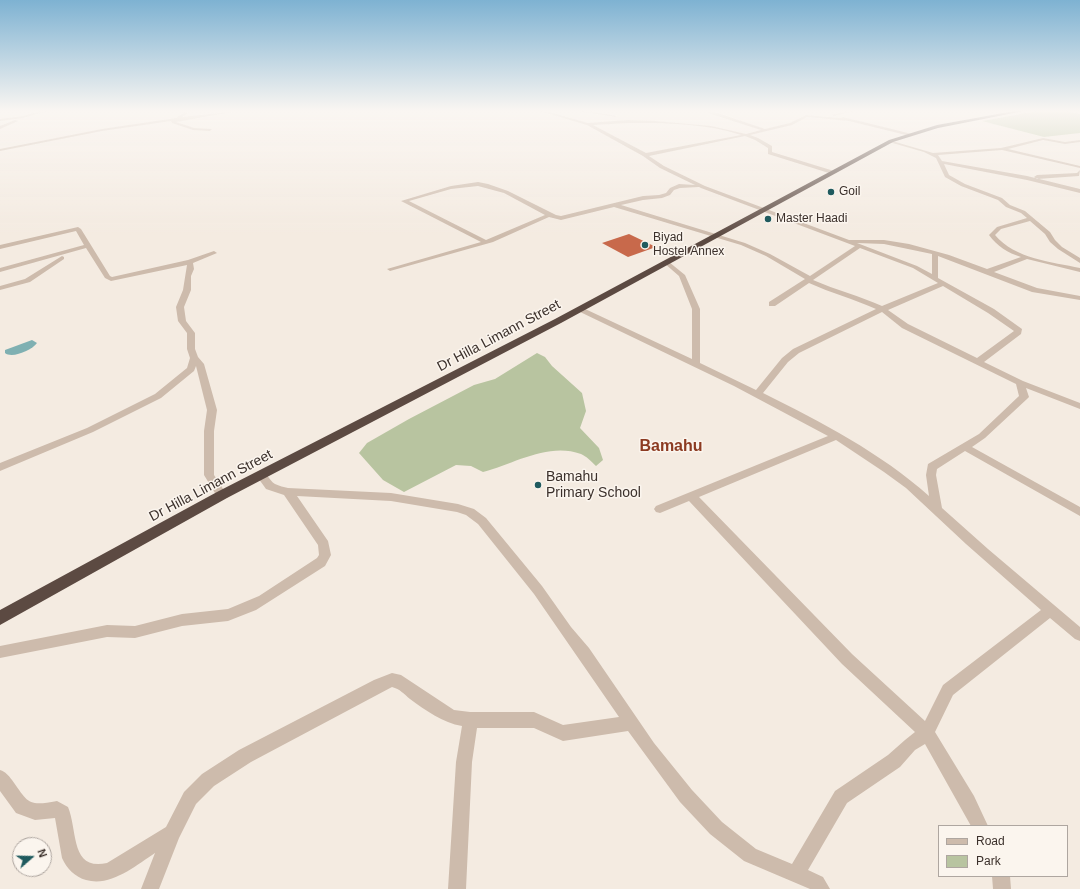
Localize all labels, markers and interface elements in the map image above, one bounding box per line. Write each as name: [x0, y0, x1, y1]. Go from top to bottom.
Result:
place label: Goil: [839, 185, 860, 199]
marker: Goil: [826, 187, 836, 197]
place label: Master Haadi: [776, 212, 847, 226]
marker: Master Haadi: [763, 214, 773, 224]
place label: Biyad Hostel Annex: [653, 231, 724, 259]
marker: Biyad Hostel Annex: [640, 240, 650, 250]
street label: Dr Hilla Limann Street: [435, 296, 563, 376]
district label: Bamahu: [639, 437, 703, 457]
street label: Dr Hilla Limann Street: [147, 446, 275, 526]
place label: Bamahu Primary School: [546, 469, 641, 502]
marker: Bamahu Primary School: [533, 480, 543, 490]
legend: [938, 825, 1068, 877]
text: Road: [976, 834, 1005, 848]
north arrow: [12, 837, 52, 877]
text: N: [35, 847, 49, 859]
text: Park: [976, 854, 1001, 868]

